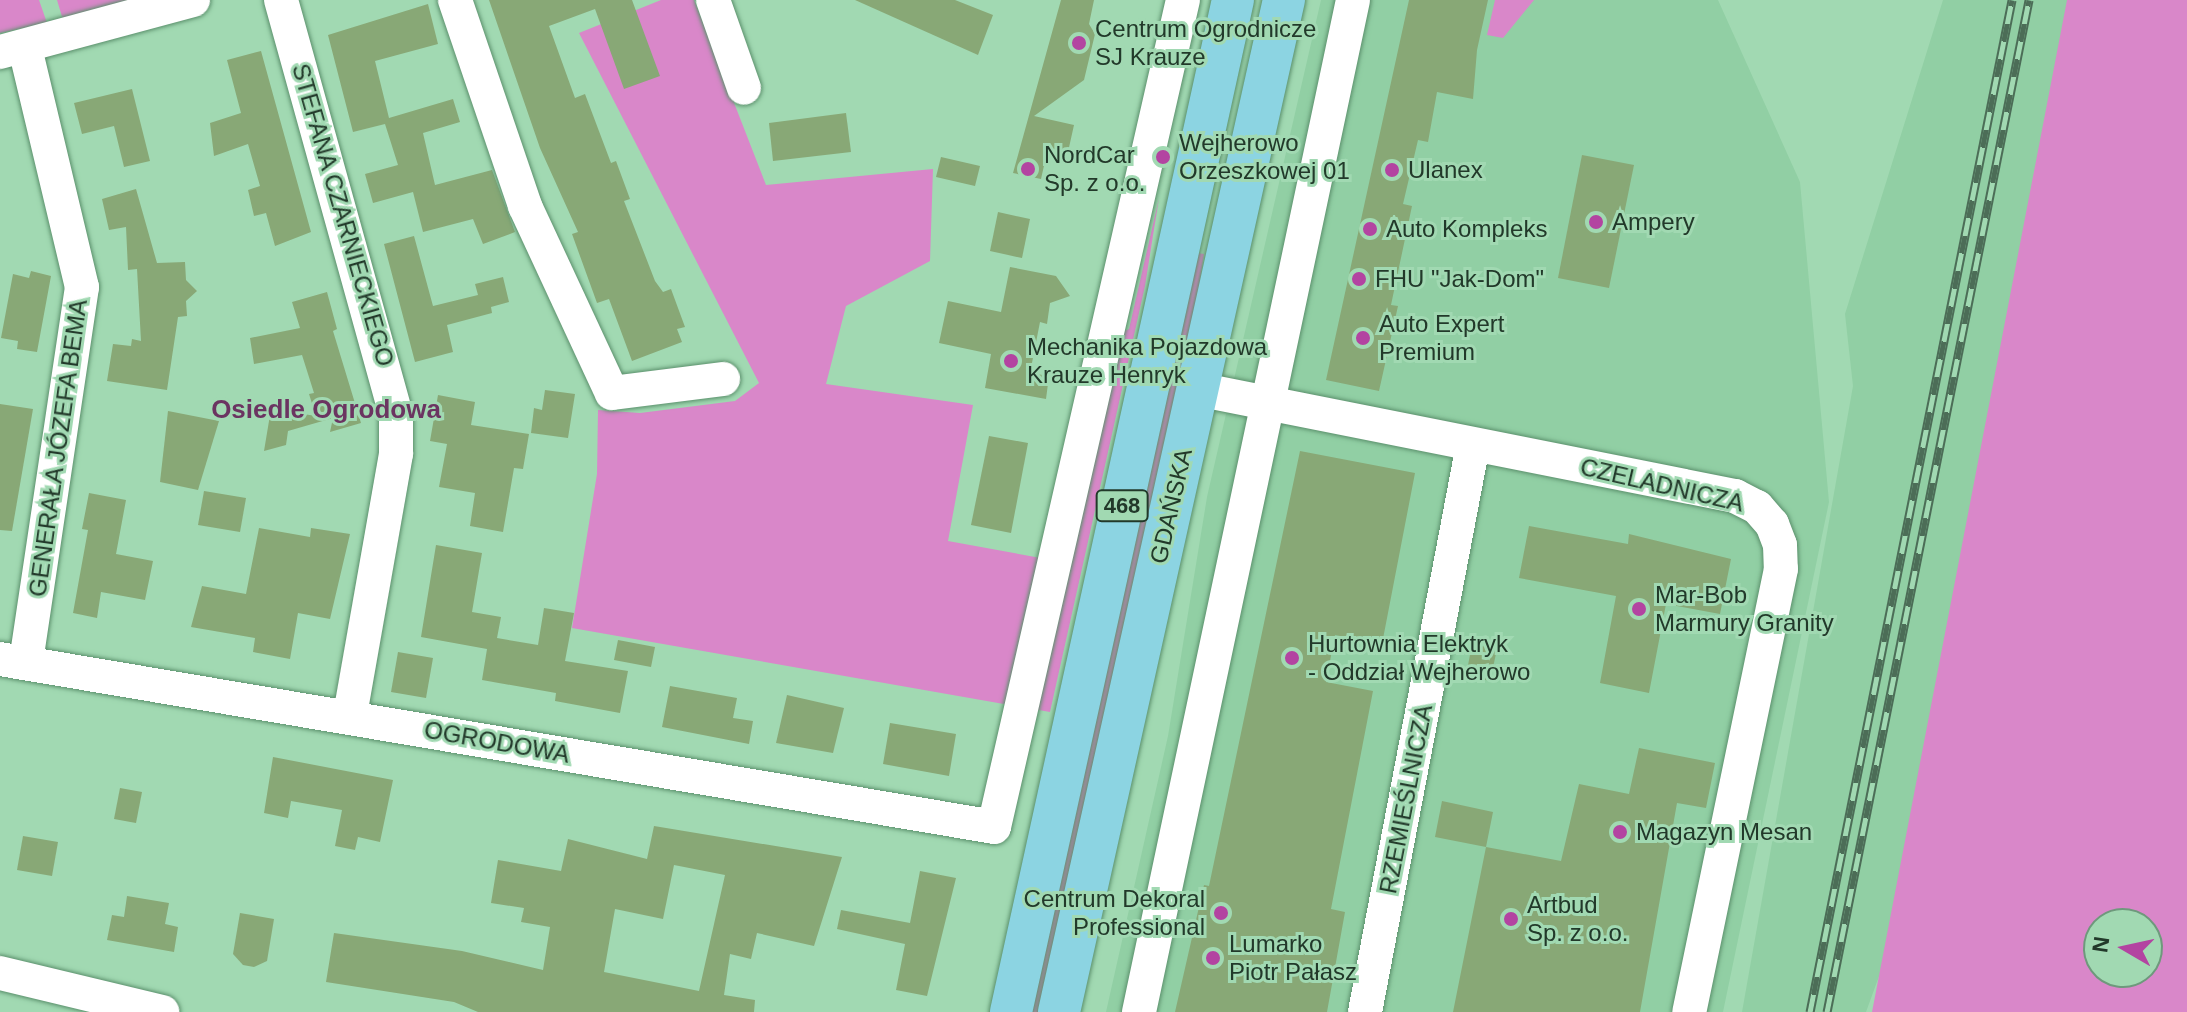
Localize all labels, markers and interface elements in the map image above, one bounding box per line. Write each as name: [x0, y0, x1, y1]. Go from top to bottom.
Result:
place label: Centrum Ogrodnicze SJ Krauze: [1095, 15, 1316, 71]
marker: Centrum Ogrodnicze SJ Krauze: [1070, 34, 1088, 52]
street label: STEFANA CZARNIECKIEGO: [286, 60, 400, 370]
place label: Wejherowo Orzeszkowej 01: [1179, 129, 1350, 185]
place label: NordCar Sp. z o.o.: [1044, 141, 1145, 197]
marker: Wejherowo Orzeszkowej 01: [1154, 148, 1172, 166]
place label: Ulanex: [1408, 156, 1483, 184]
marker: NordCar Sp. z o.o.: [1019, 160, 1037, 178]
marker: Ulanex: [1383, 161, 1401, 179]
place label: Ampery: [1612, 208, 1695, 236]
marker: Ampery: [1587, 213, 1605, 231]
place label: Auto Kompleks: [1386, 215, 1547, 243]
marker: Auto Kompleks: [1361, 220, 1379, 238]
place label: FHU "Jak-Dom": [1375, 265, 1544, 293]
marker: FHU "Jak-Dom": [1350, 270, 1368, 288]
street label: GENERAŁA JÓZEFA BEMA: [23, 296, 93, 600]
place label: Auto Expert Premium: [1379, 310, 1504, 366]
marker: Auto Expert Premium: [1354, 329, 1372, 347]
place label: Mechanika Pojazdowa Krauze Henryk: [1027, 333, 1267, 389]
marker: Mechanika Pojazdowa Krauze Henryk: [1002, 352, 1020, 370]
district label: Osiedle Ogrodowa: [211, 394, 441, 426]
street label: GDAŃSKA: [1144, 446, 1198, 566]
street label: CZELADNICZA: [1578, 452, 1746, 518]
road number: 468: [1094, 488, 1150, 524]
place label: Mar-Bob Marmury Granity: [1655, 581, 1834, 637]
marker: Mar-Bob Marmury Granity: [1630, 600, 1648, 618]
place label: Hurtownia Elektryk - Oddział Wejherowo: [1308, 630, 1530, 686]
marker: Hurtownia Elektryk - Oddział Wejherowo: [1283, 649, 1301, 667]
street label: RZEMIEŚLNICZA: [1374, 702, 1438, 896]
street label: OGRODOWA: [422, 715, 572, 769]
place label: Magazyn Mesan: [1636, 818, 1812, 846]
marker: Magazyn Mesan: [1611, 823, 1629, 841]
place label: Centrum Dekoral Professional: [1024, 885, 1205, 941]
place label: Artbud Sp. z o.o.: [1527, 891, 1628, 947]
marker: Centrum Dekoral Professional: [1212, 904, 1230, 922]
north arrow: [2083, 908, 2163, 988]
marker: Artbud Sp. z o.o.: [1502, 910, 1520, 928]
place label: Lumarko Piotr Pałasz: [1229, 930, 1357, 986]
text: N: [2087, 935, 2114, 954]
marker: Lumarko Piotr Pałasz: [1204, 949, 1222, 967]

